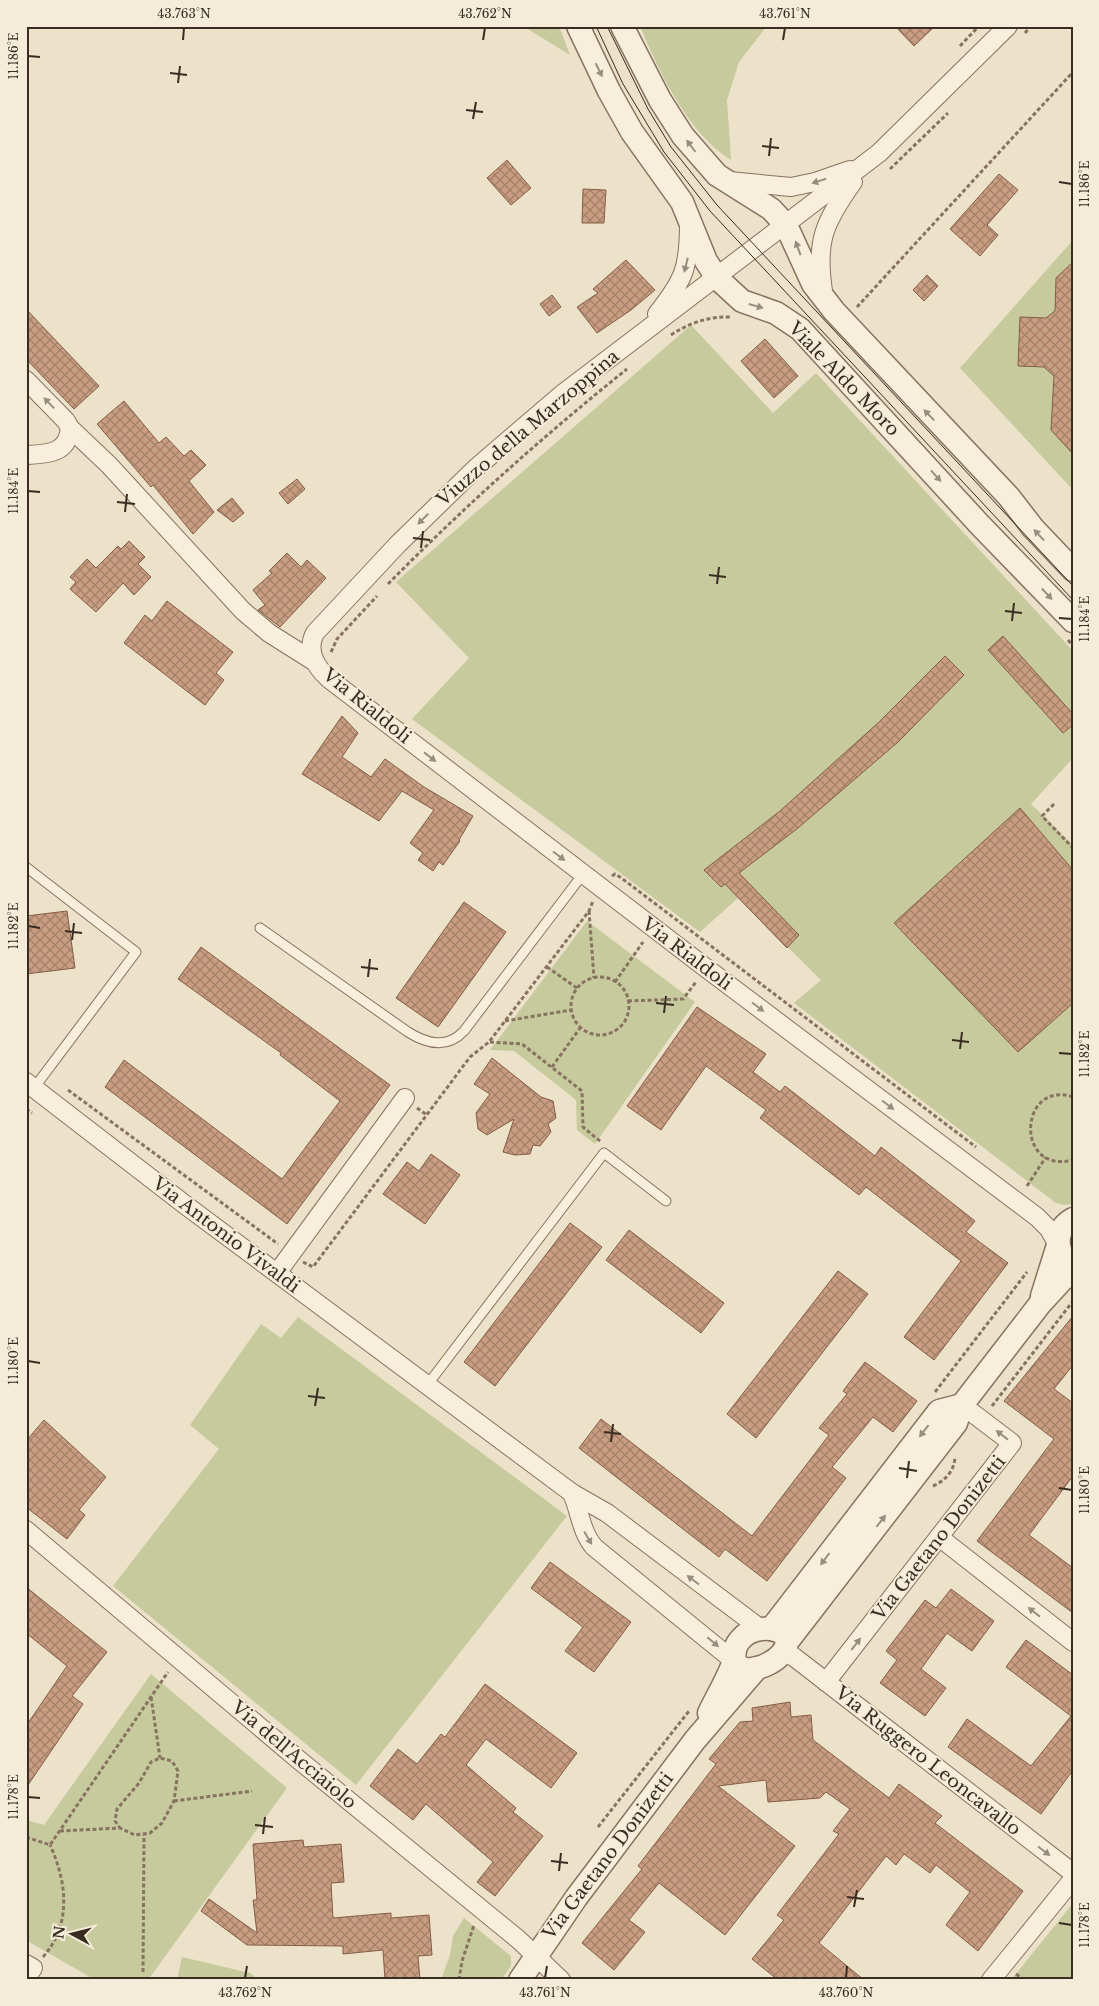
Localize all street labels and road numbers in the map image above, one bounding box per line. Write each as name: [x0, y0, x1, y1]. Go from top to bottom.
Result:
street label: Viale Aldo Moro: [783, 316, 904, 441]
street label: Viuzzo della Marzoppina: [432, 345, 624, 511]
street label: Via Rialdoli: [318, 663, 416, 748]
street label: Via Rialdoli: [637, 912, 736, 995]
street label: Via Antonio Vivaldi: [147, 1172, 304, 1298]
street label: Via Gaetano Donizetti: [867, 1451, 1010, 1626]
street label: Via Ruggero Leoncavallo: [830, 1681, 1025, 1840]
street label: Via dell'Acciaiolo: [226, 1696, 361, 1814]
street label: Via Gaetano Donizetti: [537, 1768, 678, 1945]

